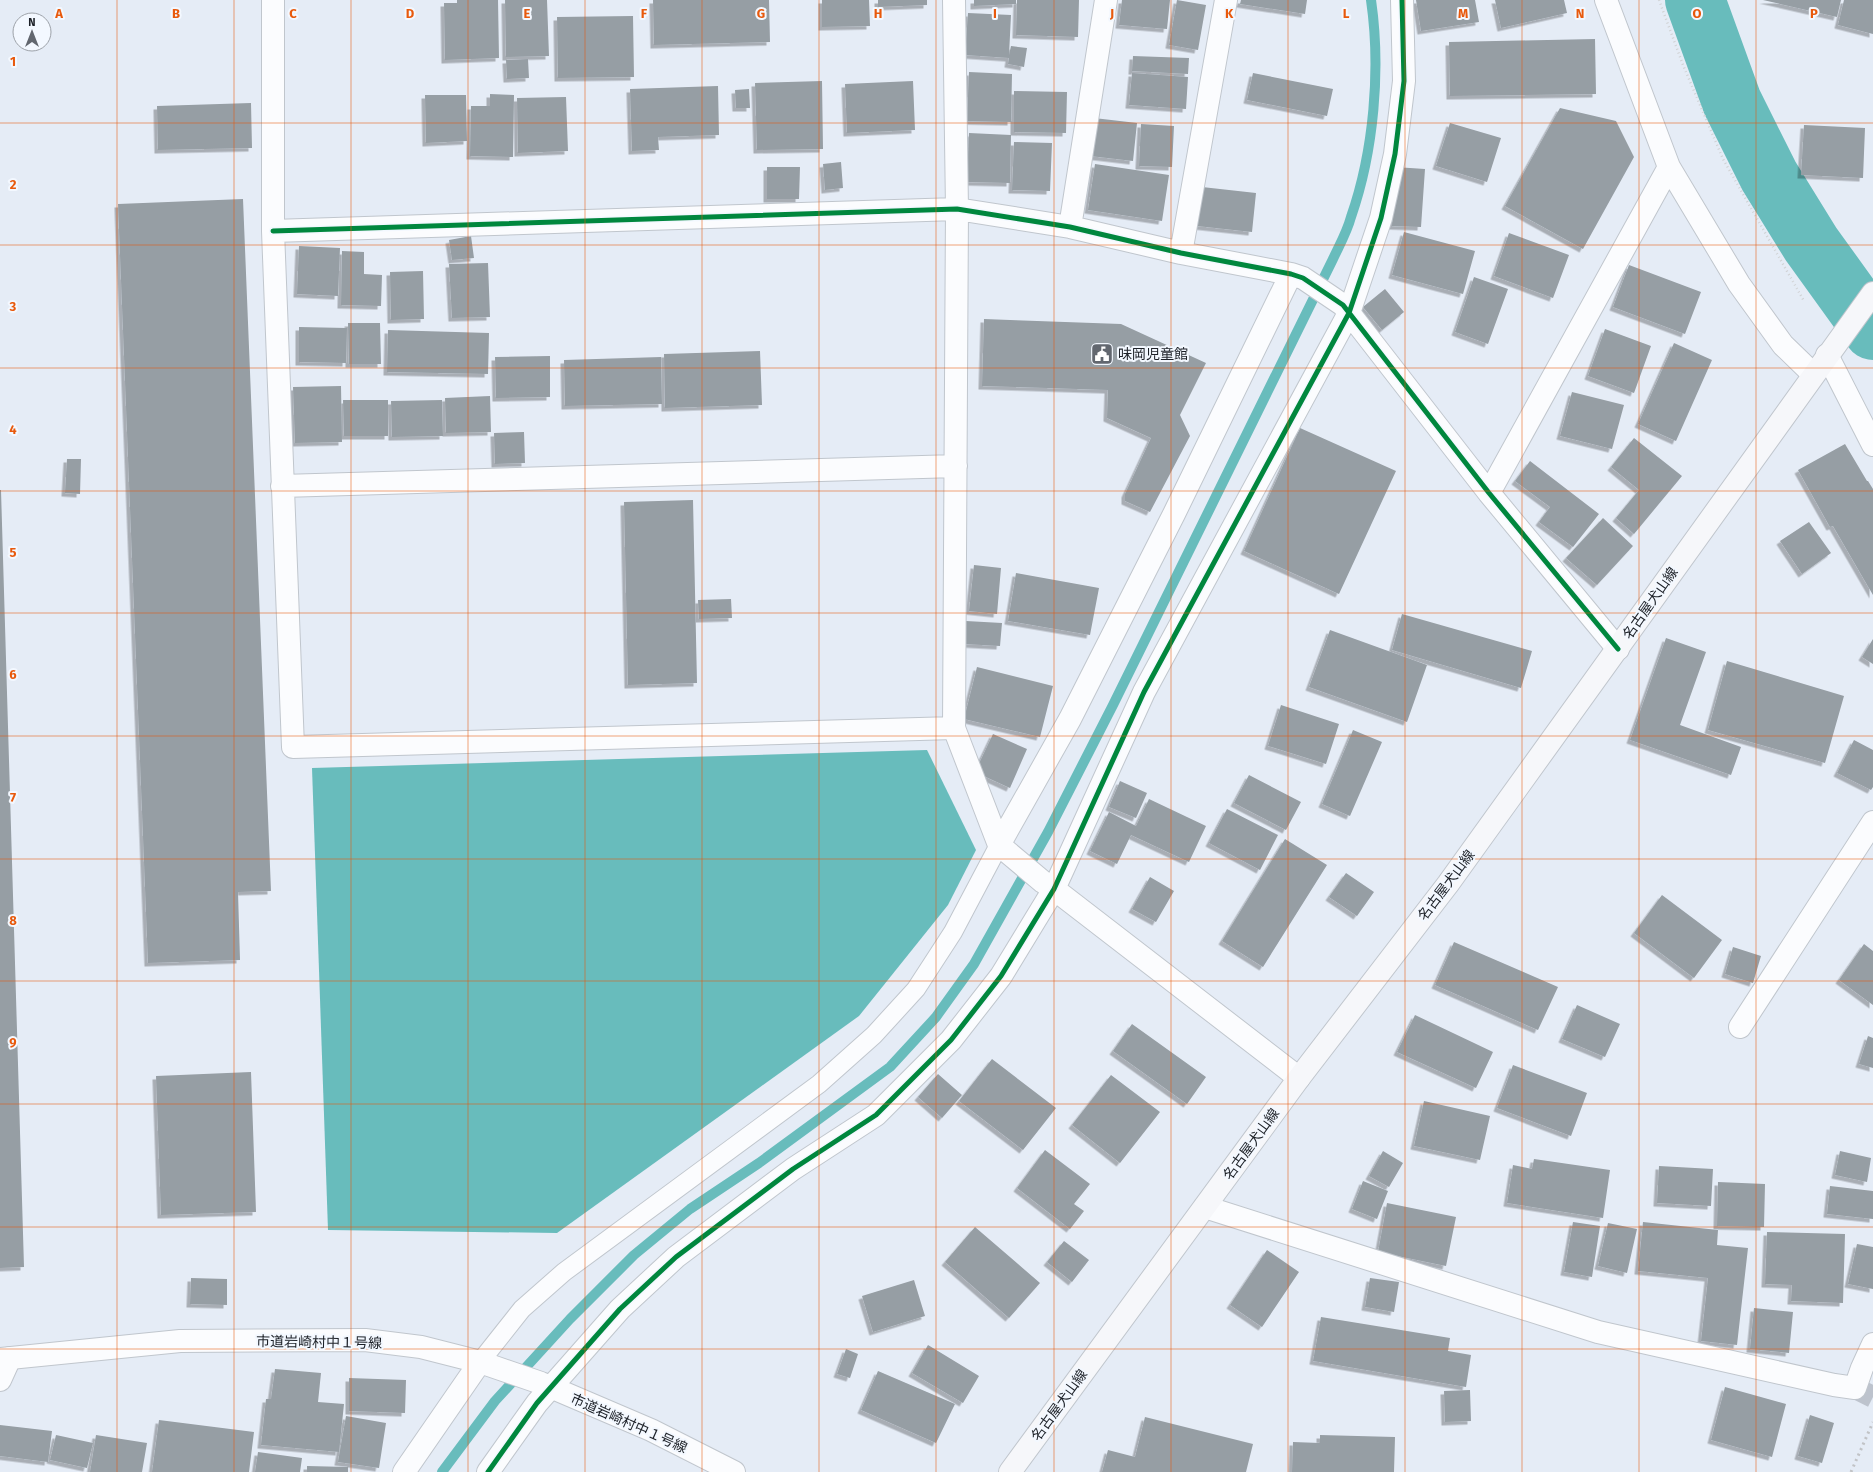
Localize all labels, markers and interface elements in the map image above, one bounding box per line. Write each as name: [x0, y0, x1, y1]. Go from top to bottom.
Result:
text: A: [54, 6, 63, 21]
text: B: [172, 6, 180, 21]
text: C: [289, 6, 297, 21]
text: D: [406, 6, 415, 21]
text: E: [524, 6, 531, 21]
text: F: [641, 6, 648, 21]
text: G: [757, 6, 765, 21]
text: H: [874, 6, 882, 21]
text: I: [993, 6, 997, 21]
text: J: [1109, 6, 1114, 21]
text: K: [1225, 6, 1234, 21]
text: L: [1343, 6, 1350, 21]
text: M: [1458, 6, 1468, 21]
text: N: [1576, 6, 1584, 21]
text: O: [1693, 6, 1702, 21]
text: P: [1810, 6, 1818, 21]
north arrow: [12, 12, 52, 52]
text: N: [28, 16, 36, 29]
text: 1: [10, 54, 16, 69]
text: 2: [10, 177, 17, 192]
text: 3: [9, 299, 17, 314]
public building icon: 味岡児童館: [1089, 341, 1115, 367]
place label: 味岡児童館: [1118, 346, 1188, 363]
text: 4: [9, 422, 17, 437]
text: 5: [10, 545, 17, 560]
street label: 名古屋犬山線: [1619, 564, 1681, 643]
text: 6: [9, 667, 17, 682]
text: 7: [10, 790, 16, 805]
street label: 名古屋犬山線: [1414, 847, 1478, 924]
text: 8: [9, 913, 17, 928]
text: 9: [9, 1035, 17, 1050]
street label: 名古屋犬山線: [1220, 1105, 1283, 1183]
street label: 市道岩崎村中１号線: [256, 1333, 382, 1352]
street label: 名古屋犬山線: [1028, 1366, 1091, 1444]
street label: 市道岩崎村中１号線: [568, 1390, 690, 1457]

